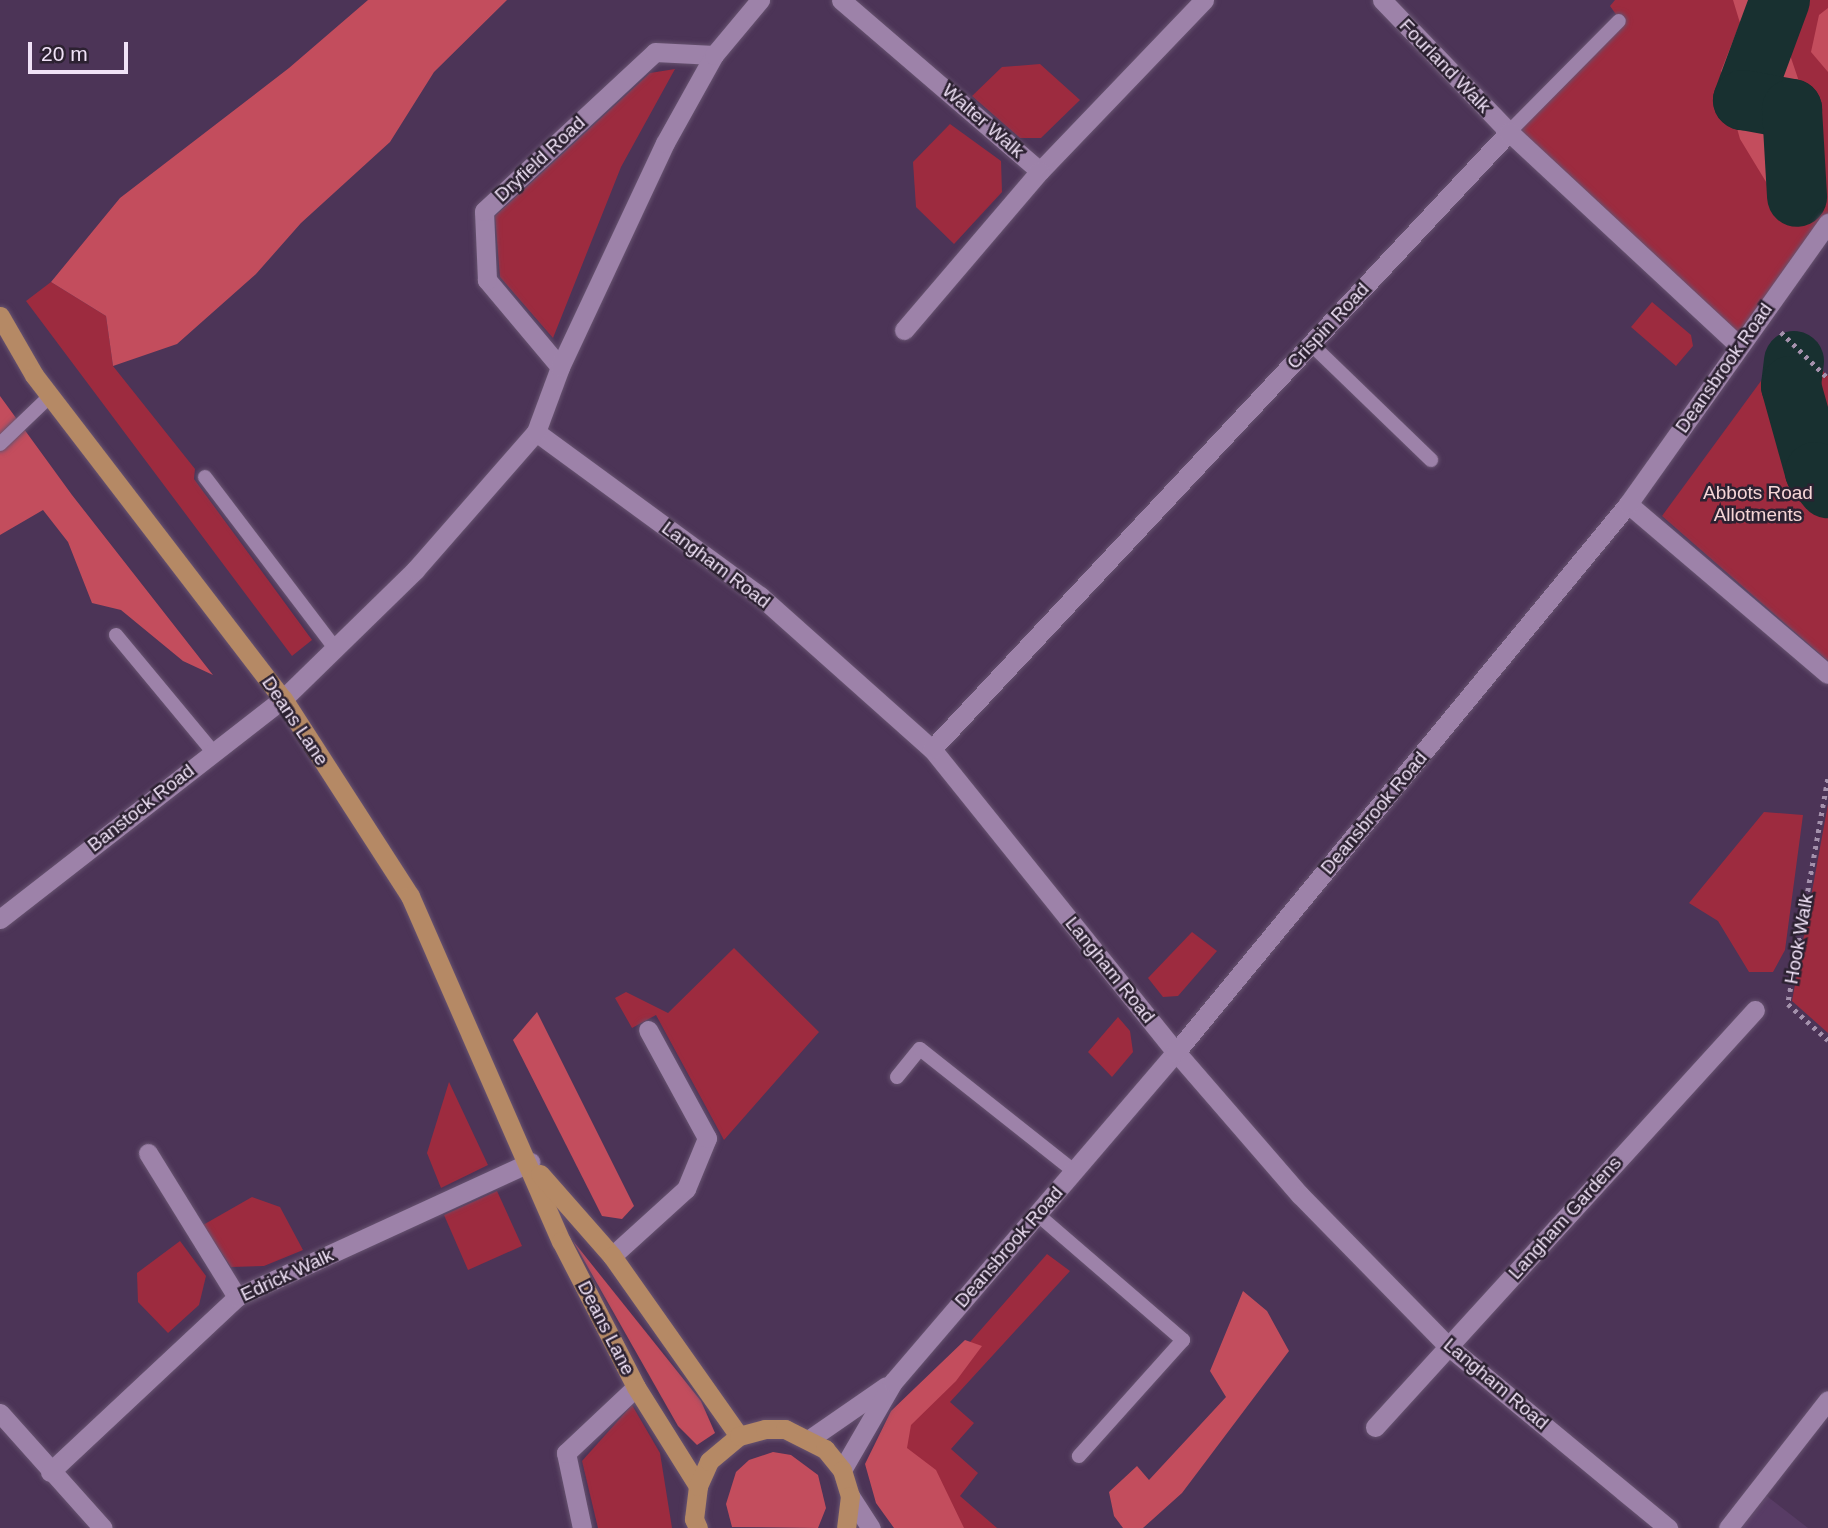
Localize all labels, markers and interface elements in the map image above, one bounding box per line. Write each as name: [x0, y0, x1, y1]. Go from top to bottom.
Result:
street label: Fourland Walk: [1395, 14, 1495, 118]
scale bar: [32, 28, 131, 72]
text: 20 m: [41, 42, 88, 65]
street label: Walter Walk: [937, 79, 1029, 163]
street label: Dryfield Road: [490, 111, 590, 207]
street label: Crispin Road: [1282, 278, 1374, 374]
street label: Deansbrook Road: [1671, 299, 1777, 437]
park label: Abbots Road Allotments: [1703, 482, 1813, 526]
street label: Langham Road: [657, 517, 775, 613]
street label: Deans Lane: [257, 672, 333, 770]
street label: Deansbrook Road: [1316, 747, 1432, 879]
street label: Banstock Road: [83, 759, 199, 857]
street label: Hook Walk: [1780, 892, 1818, 986]
street label: Langham Road: [1060, 912, 1160, 1028]
street label: Langham Gardens: [1504, 1152, 1626, 1284]
street label: Deansbrook Road: [950, 1182, 1068, 1312]
street label: Edrick Walk: [237, 1244, 337, 1306]
street label: Deans Lane: [573, 1277, 639, 1379]
street label: Langham Road: [1439, 1334, 1553, 1434]

